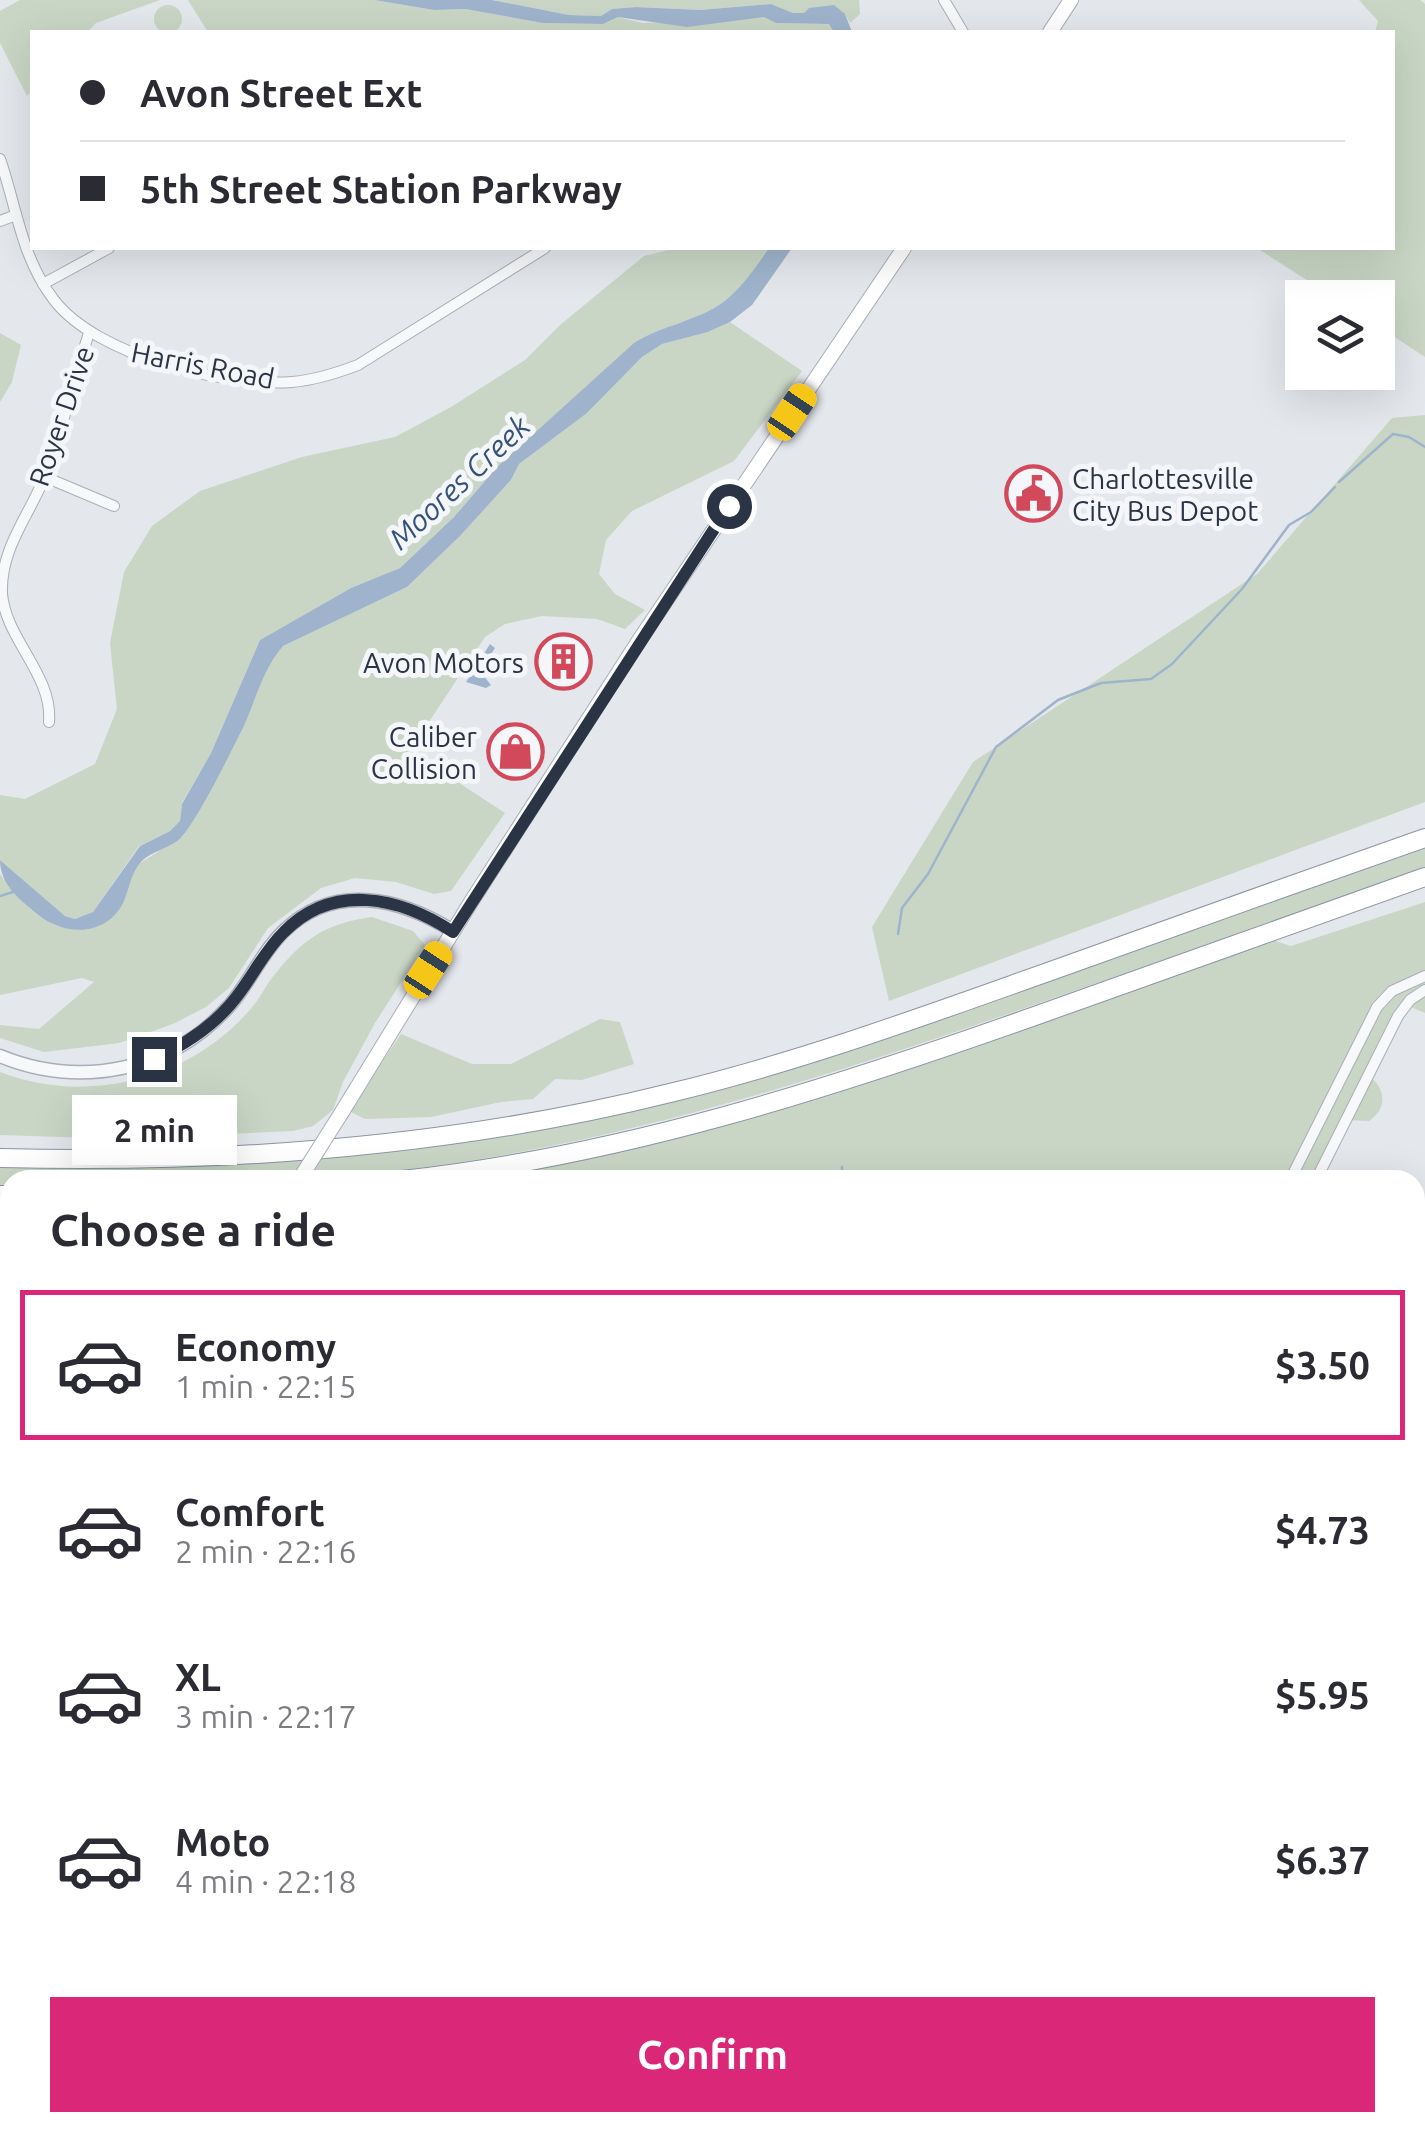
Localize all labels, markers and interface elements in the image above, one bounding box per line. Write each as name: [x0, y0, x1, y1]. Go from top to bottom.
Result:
text: Avon Street Ext: [140, 72, 422, 114]
text: 5th Street Station Parkway: [140, 168, 622, 210]
map controls: [1285, 280, 1395, 390]
button: layers: [1285, 280, 1395, 390]
street label: Harris Road: [129, 336, 277, 394]
street label: Royer Drive: [23, 342, 99, 490]
car: [763, 379, 821, 445]
water label: Moores Creek: [382, 408, 537, 556]
place label: Charlottesville City Bus Depot: [1072, 463, 1258, 526]
public building icon: Charlottesville City Bus Depot: [1003, 464, 1063, 524]
route start: [707, 484, 752, 529]
building icon: Avon Motors: [533, 632, 593, 692]
place label: Avon Motors: [363, 647, 524, 678]
place label: Caliber Collision: [371, 721, 477, 784]
shop icon: Caliber Collision: [486, 722, 546, 782]
car: [399, 937, 457, 1003]
route end: [132, 1037, 177, 1082]
callout: 2 min: [72, 1094, 236, 1164]
text: 2 min: [114, 1112, 195, 1148]
text: Choose a ride: [50, 1204, 336, 1255]
icon: car: [55, 1320, 145, 1410]
text: Economy: [175, 1326, 336, 1368]
text: $3.50: [1275, 1344, 1370, 1386]
text: 1 min · 22:15: [175, 1368, 357, 1404]
icon: car: [55, 1485, 145, 1575]
text: Comfort: [175, 1491, 325, 1533]
text: $4.73: [1275, 1509, 1370, 1551]
text: 2 min · 22:16: [175, 1533, 357, 1569]
icon: car: [55, 1650, 145, 1740]
text: XL: [175, 1656, 221, 1698]
text: $5.95: [1275, 1674, 1370, 1716]
text: 3 min · 22:17: [175, 1698, 357, 1734]
icon: car: [55, 1815, 145, 1905]
text: Moto: [175, 1821, 270, 1863]
text: $6.37: [1275, 1839, 1370, 1881]
text: 4 min · 22:18: [175, 1863, 357, 1899]
button: Confirm: [50, 1997, 1375, 2112]

